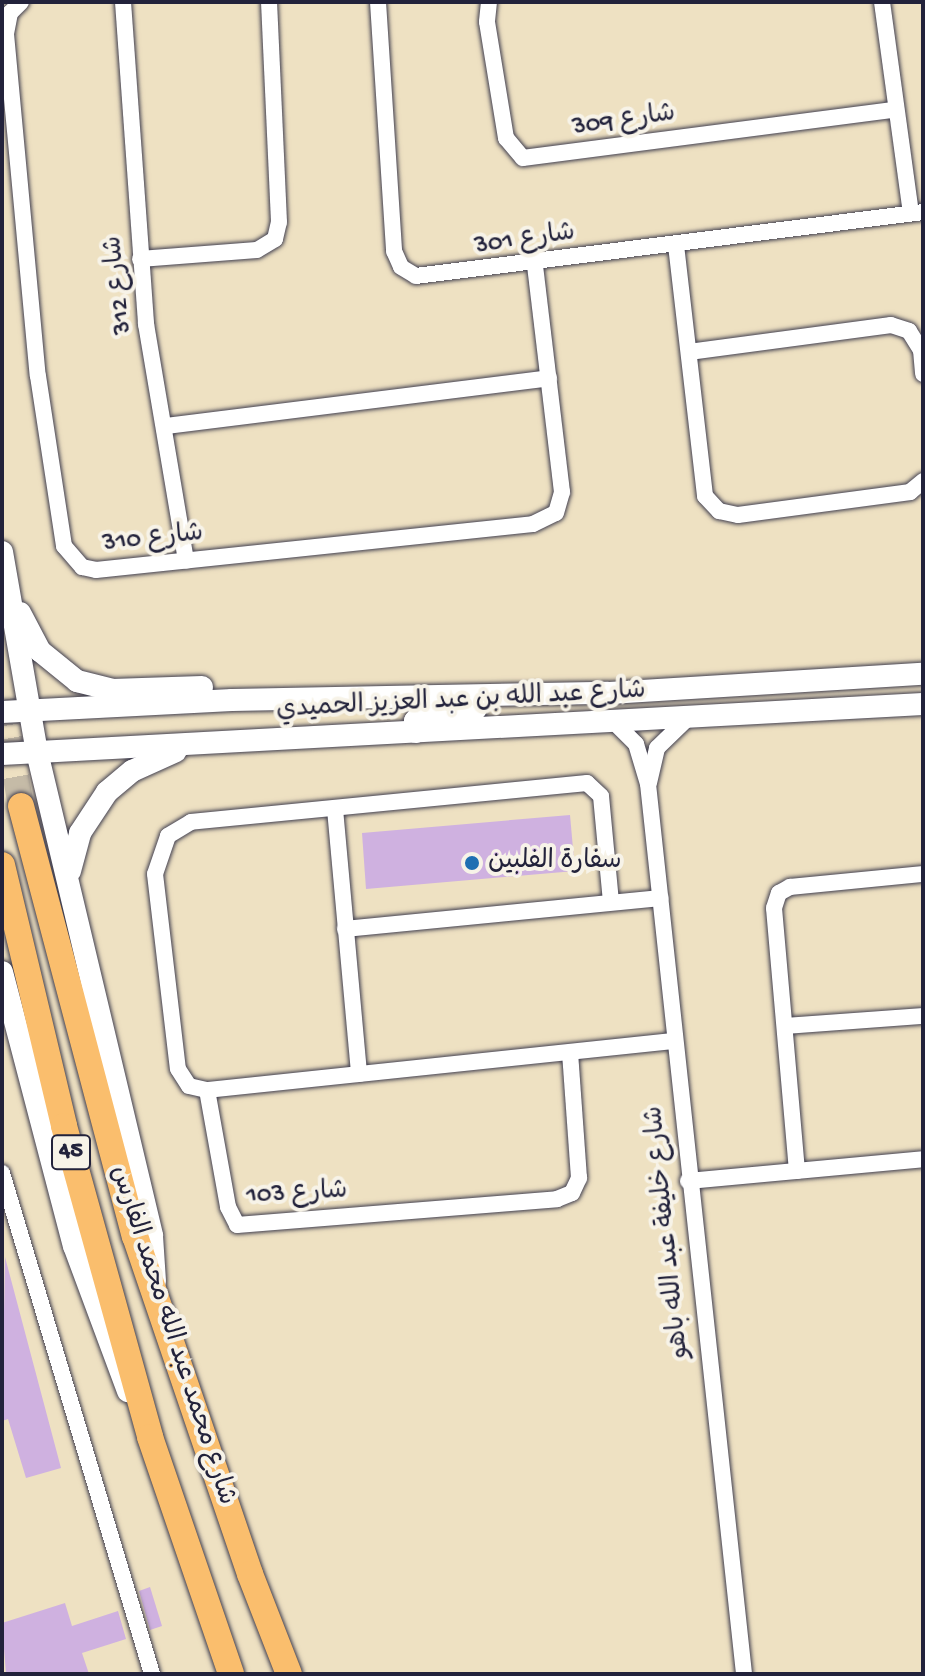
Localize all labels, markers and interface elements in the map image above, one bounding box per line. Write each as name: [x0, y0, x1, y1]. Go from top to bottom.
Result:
street label: شارع 309: [570, 99, 678, 145]
street label: شارع 301: [473, 219, 577, 263]
street label: شارع 312: [99, 234, 141, 336]
street label: شارع 310: [101, 519, 205, 561]
street label: شارع عبد الله بن عبد العزيز الحميدي: [276, 677, 646, 727]
place label: سفارة الفلبين: [488, 847, 622, 879]
marker: سفارة الفلبين: [463, 854, 481, 872]
street label: شارع خليفة عبد الله باهو: [640, 1104, 698, 1360]
road number: 45: [51, 1132, 91, 1172]
street label: شارع محمد عبد الله محمد الفارس: [101, 1162, 241, 1510]
street label: شارع 103: [246, 1177, 348, 1213]

